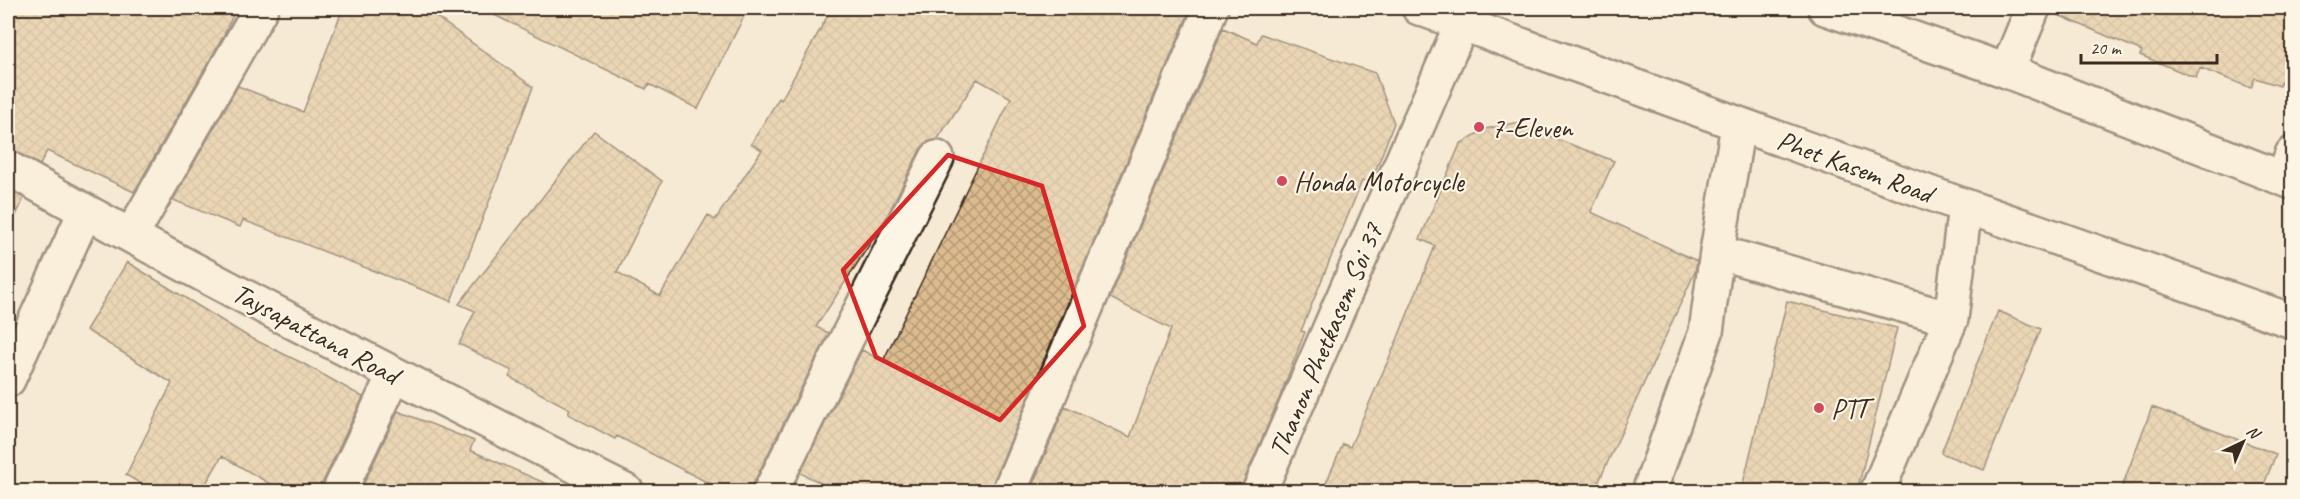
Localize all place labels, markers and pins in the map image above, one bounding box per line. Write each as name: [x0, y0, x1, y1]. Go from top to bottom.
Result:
place label: 7-Eleven: [1491, 110, 1574, 145]
marker: 7-Eleven: [1472, 120, 1486, 134]
place label: Honda Motorcycle: [1294, 164, 1466, 199]
marker: Honda Motorcycle: [1275, 174, 1289, 188]
place label: PTT: [1831, 391, 1875, 426]
marker: PTT: [1812, 401, 1826, 415]

